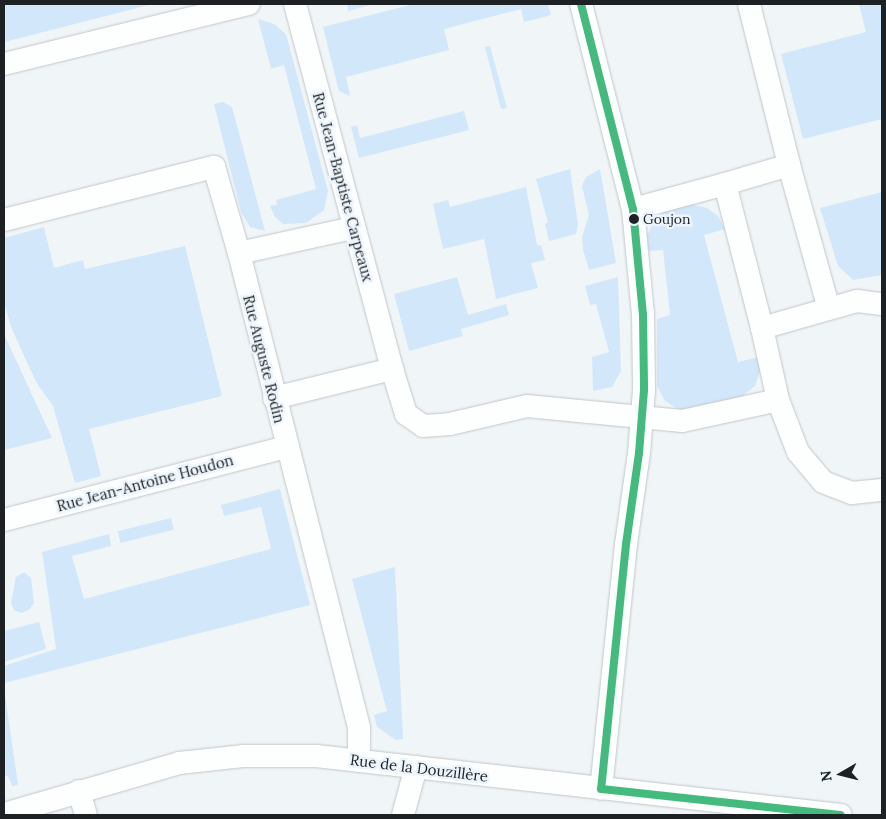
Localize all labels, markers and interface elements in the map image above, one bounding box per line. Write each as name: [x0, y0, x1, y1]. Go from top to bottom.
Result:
street label: Rue Jean-Baptiste Carpeaux: [309, 90, 377, 284]
place label: Goujon: [643, 211, 691, 227]
marker: Goujon: [629, 214, 639, 224]
street label: Rue Auguste Rodin: [239, 293, 289, 425]
street label: Rue Jean-Antoine Houdon: [55, 451, 235, 515]
north arrow: [816, 749, 866, 799]
street label: Rue de la Douzillère: [349, 751, 489, 785]
text: N: [816, 769, 836, 783]

